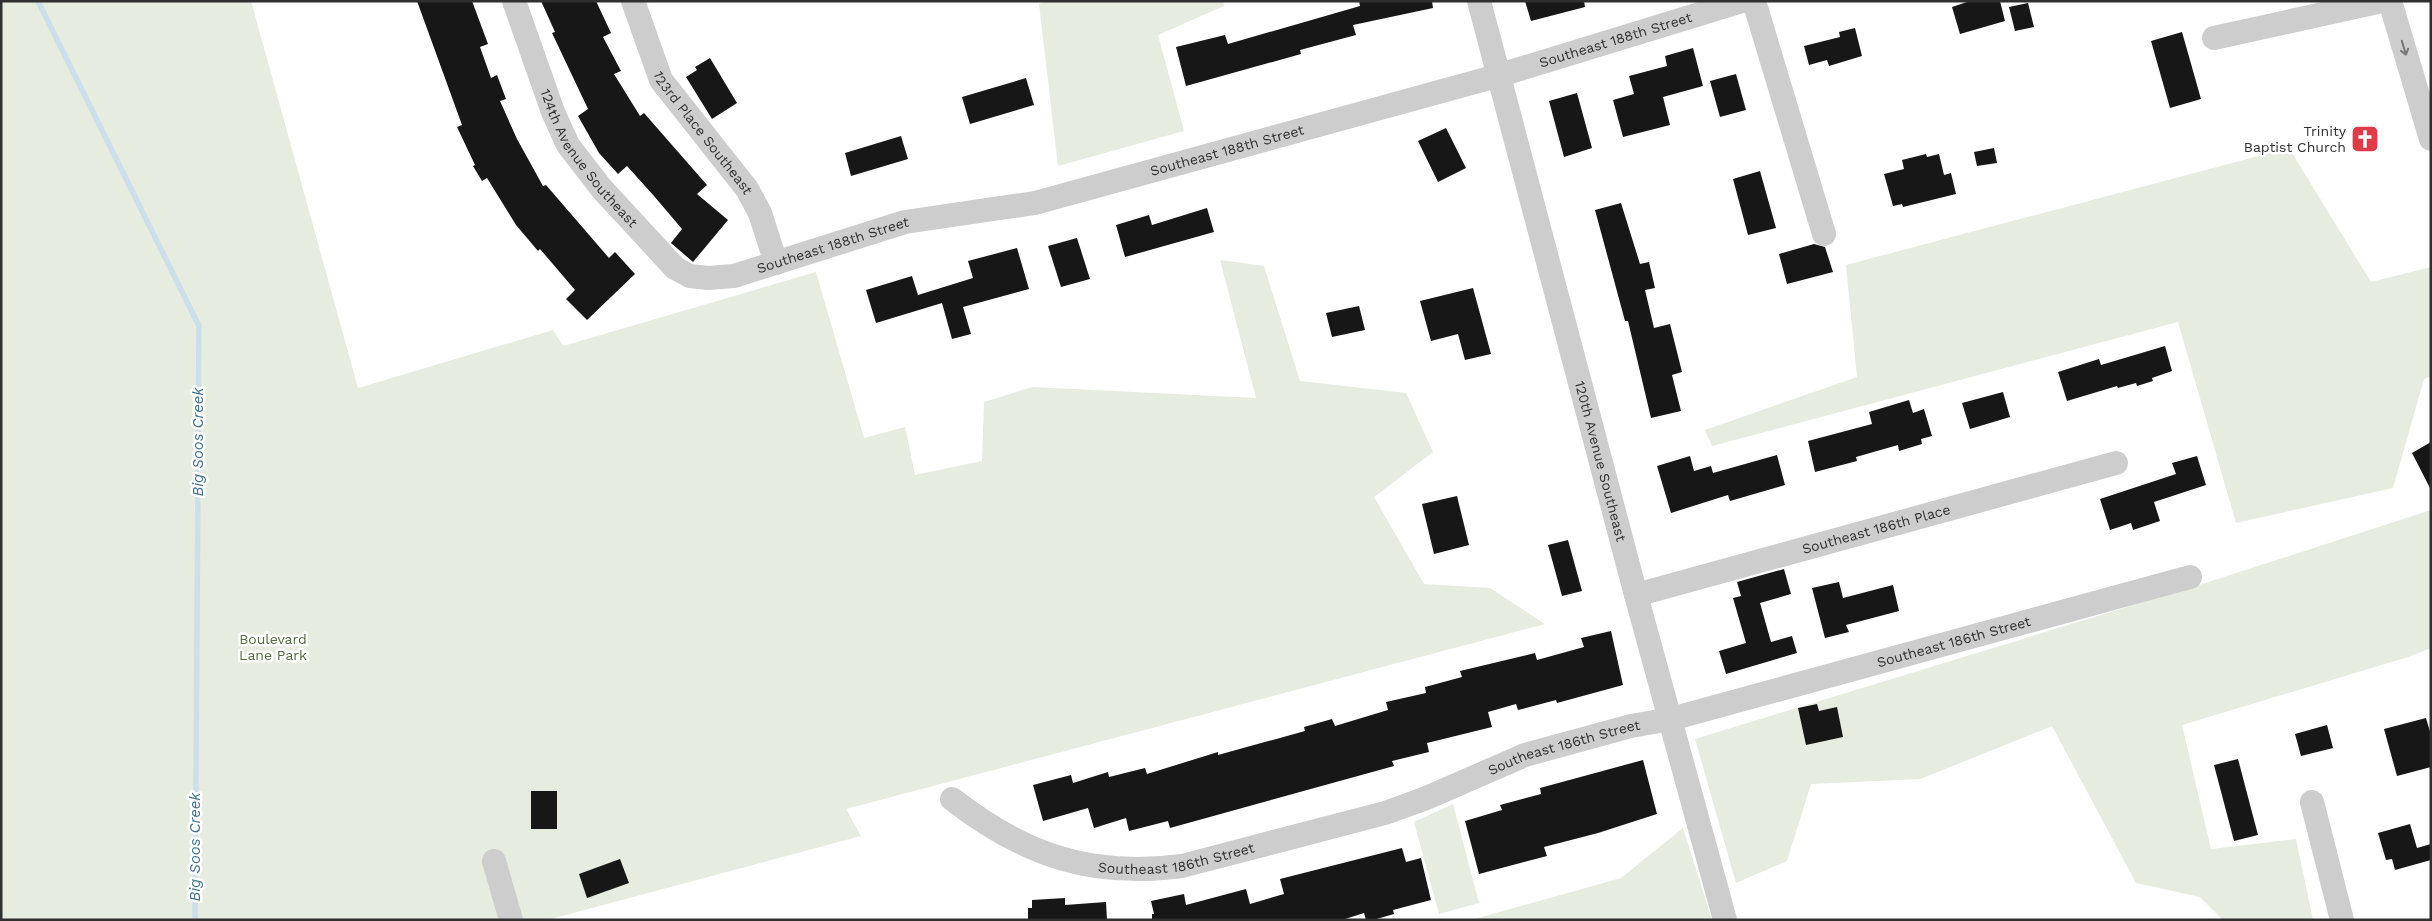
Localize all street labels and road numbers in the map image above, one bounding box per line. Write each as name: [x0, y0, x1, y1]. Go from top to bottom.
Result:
street label: Southeast 188th Street: [1537, 9, 1694, 71]
street label: 123rd Place Southeast: [650, 69, 756, 197]
street label: 124th Avenue Southeast: [537, 87, 641, 230]
street label: Southeast 188th Street: [1148, 121, 1306, 179]
street label: Southeast 188th Street: [755, 214, 910, 276]
street label: 120th Avenue Southeast: [1572, 379, 1630, 543]
street label: Southeast 186th Place: [1800, 501, 1952, 557]
street label: Southeast 186th Street: [1875, 613, 2032, 670]
street label: Southeast 186th Street: [1485, 717, 1641, 778]
street label: Southeast 186th Street: [1097, 839, 1256, 877]

